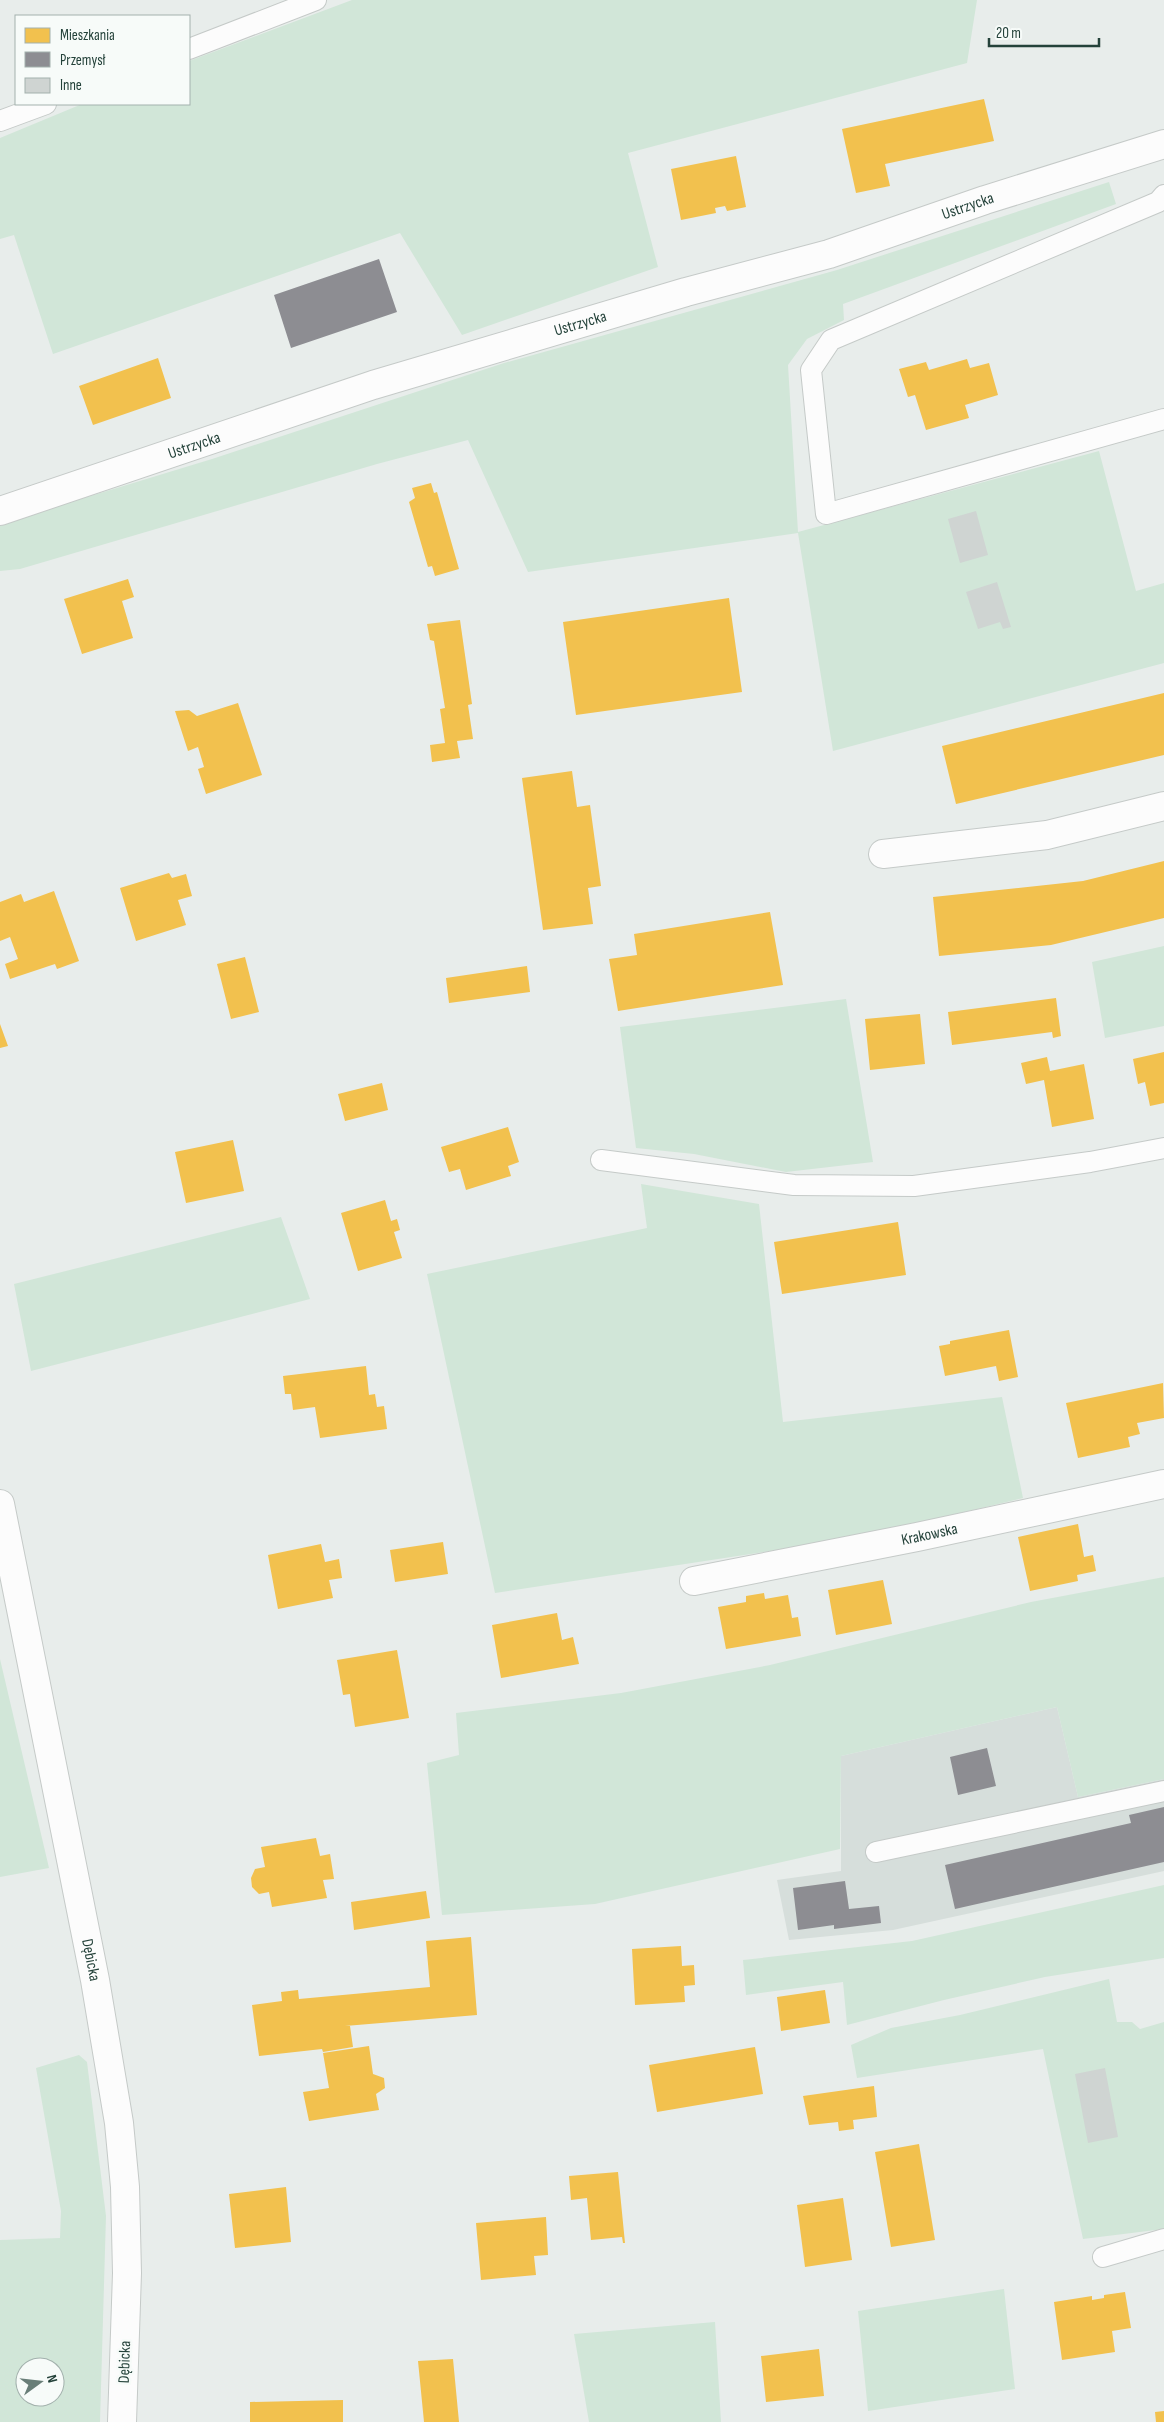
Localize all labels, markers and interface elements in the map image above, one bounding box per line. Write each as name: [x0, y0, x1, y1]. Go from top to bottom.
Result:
legend: [15, 15, 190, 105]
scale bar: [989, 15, 1099, 47]
text: 20 m: [996, 24, 1021, 43]
text: Mieszkania: [60, 26, 115, 45]
text: Przemysł: [60, 51, 106, 70]
text: Inne: [60, 76, 82, 95]
street label: Ustrzycka: [939, 188, 996, 224]
street label: Ustrzycka: [552, 307, 609, 340]
street label: Ustrzycka: [166, 428, 223, 463]
street label: Krakowska: [900, 1519, 959, 1549]
street label: Dębicka: [78, 1937, 104, 1983]
street label: Dębicka: [115, 2340, 135, 2384]
north arrow: [15, 2357, 65, 2407]
text: N: [43, 2373, 61, 2385]

